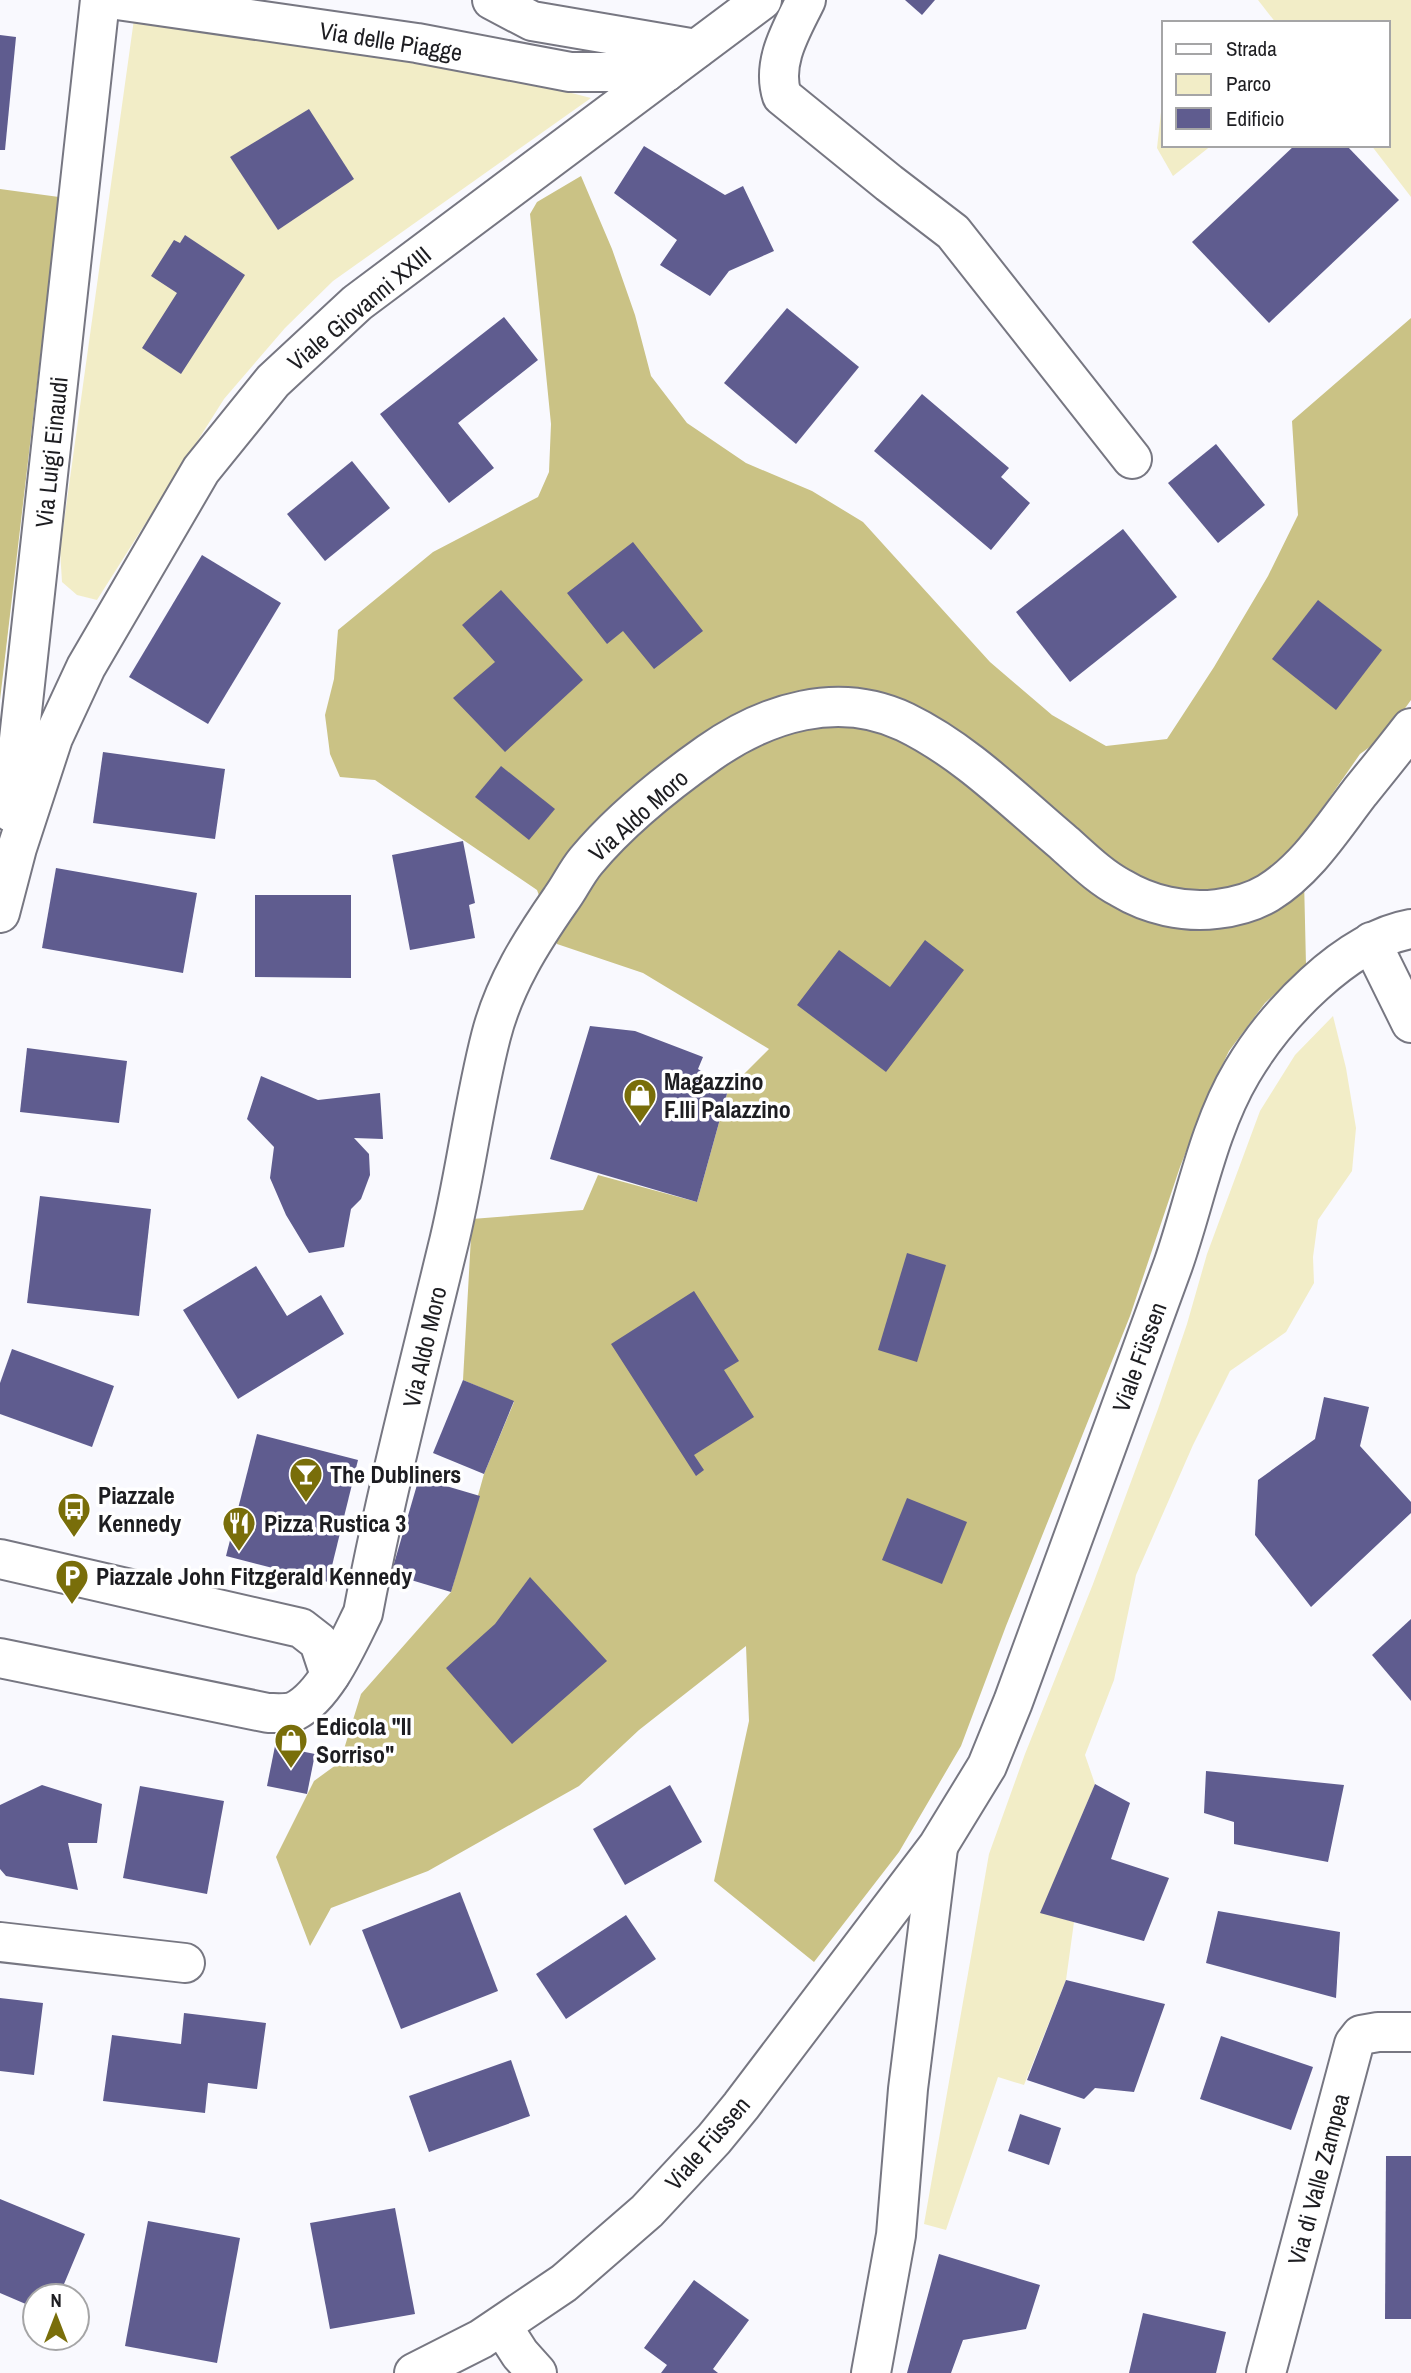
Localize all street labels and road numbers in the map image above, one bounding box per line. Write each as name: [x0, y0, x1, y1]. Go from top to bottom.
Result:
street label: Via delle Piagge: [317, 14, 465, 68]
street label: Viale Giovanni XXIII: [281, 239, 437, 377]
street label: Via Luigi Einaudi: [27, 375, 75, 529]
street label: Via Aldo Moro: [581, 762, 695, 868]
street label: Via Aldo Moro: [395, 1283, 453, 1411]
street label: Viale Füssen: [1104, 1298, 1174, 1416]
street label: Viale Füssen: [657, 2089, 757, 2197]
street label: Via di Valle Zampea: [1280, 2090, 1356, 2268]

